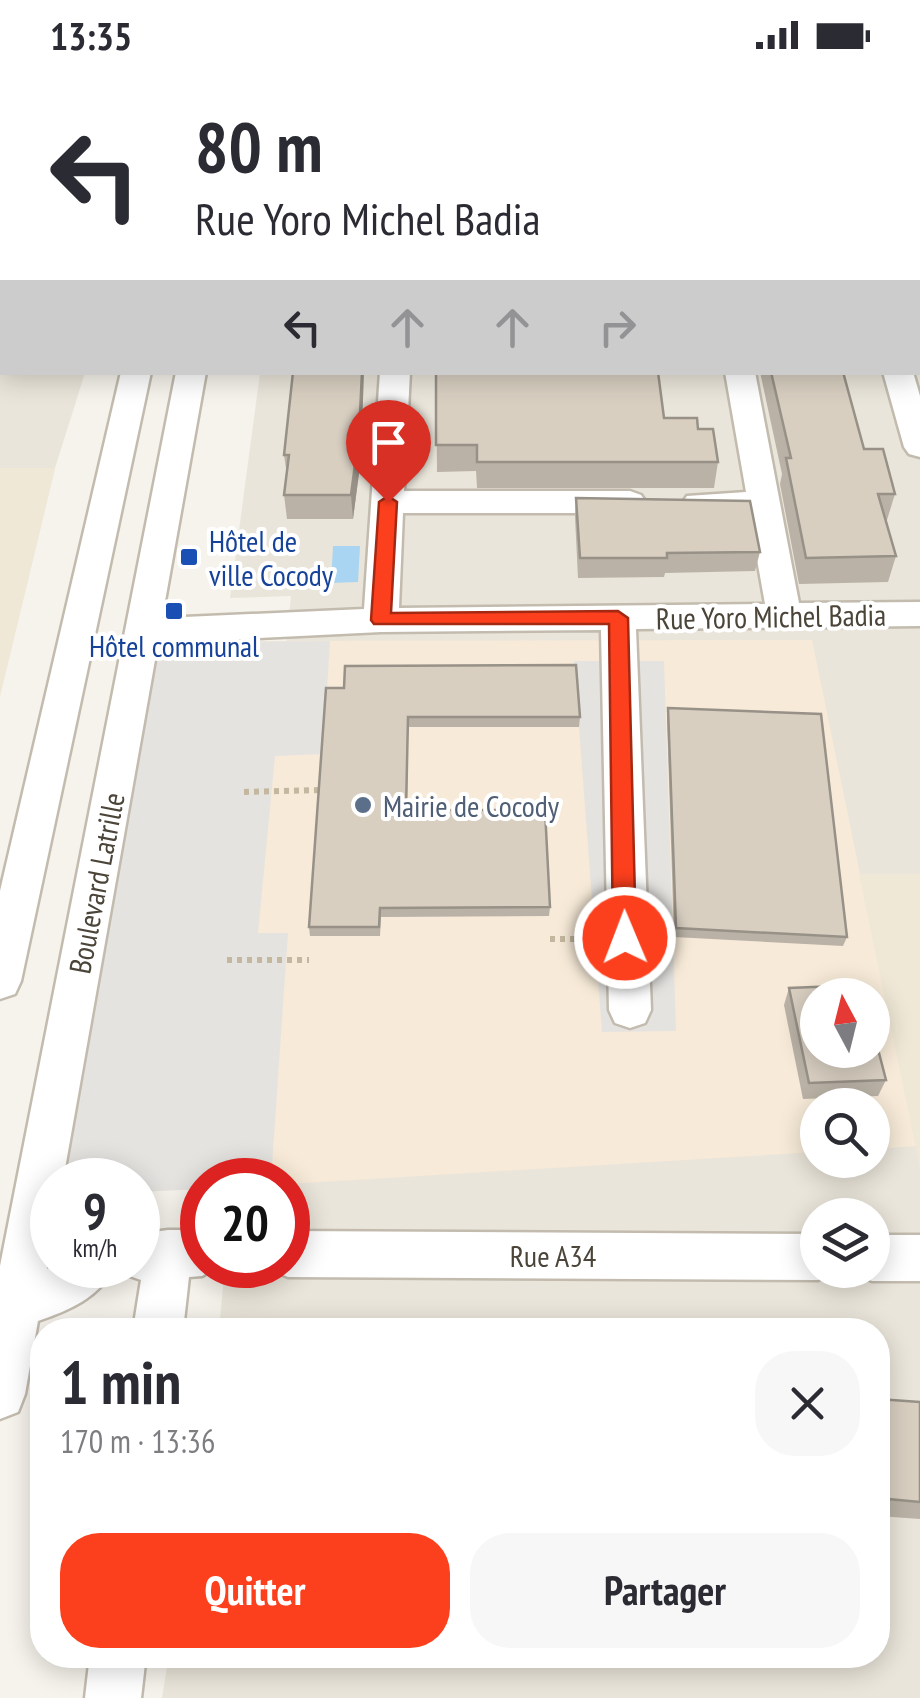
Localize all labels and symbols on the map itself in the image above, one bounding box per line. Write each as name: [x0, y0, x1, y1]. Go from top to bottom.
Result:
pin: [346, 400, 431, 503]
place label: Hôtel de ville Cocody: [209, 521, 334, 594]
marker: Hôtel de ville Cocody: [178, 546, 200, 568]
street label: Rue Yoro Michel Badia: [656, 594, 886, 638]
marker: Hôtel communal: [163, 600, 185, 622]
place label: Hôtel communal: [89, 626, 259, 665]
place label: Mairie de Cocody: [383, 786, 560, 825]
street label: Boulevard Latrille: [59, 789, 133, 977]
marker: Mairie de Cocody: [352, 794, 374, 816]
position arrow: [573, 886, 677, 990]
north arrow: [800, 978, 890, 1068]
speed limit sign: 20: [180, 1158, 310, 1288]
street label: Rue A34: [510, 1236, 596, 1275]

